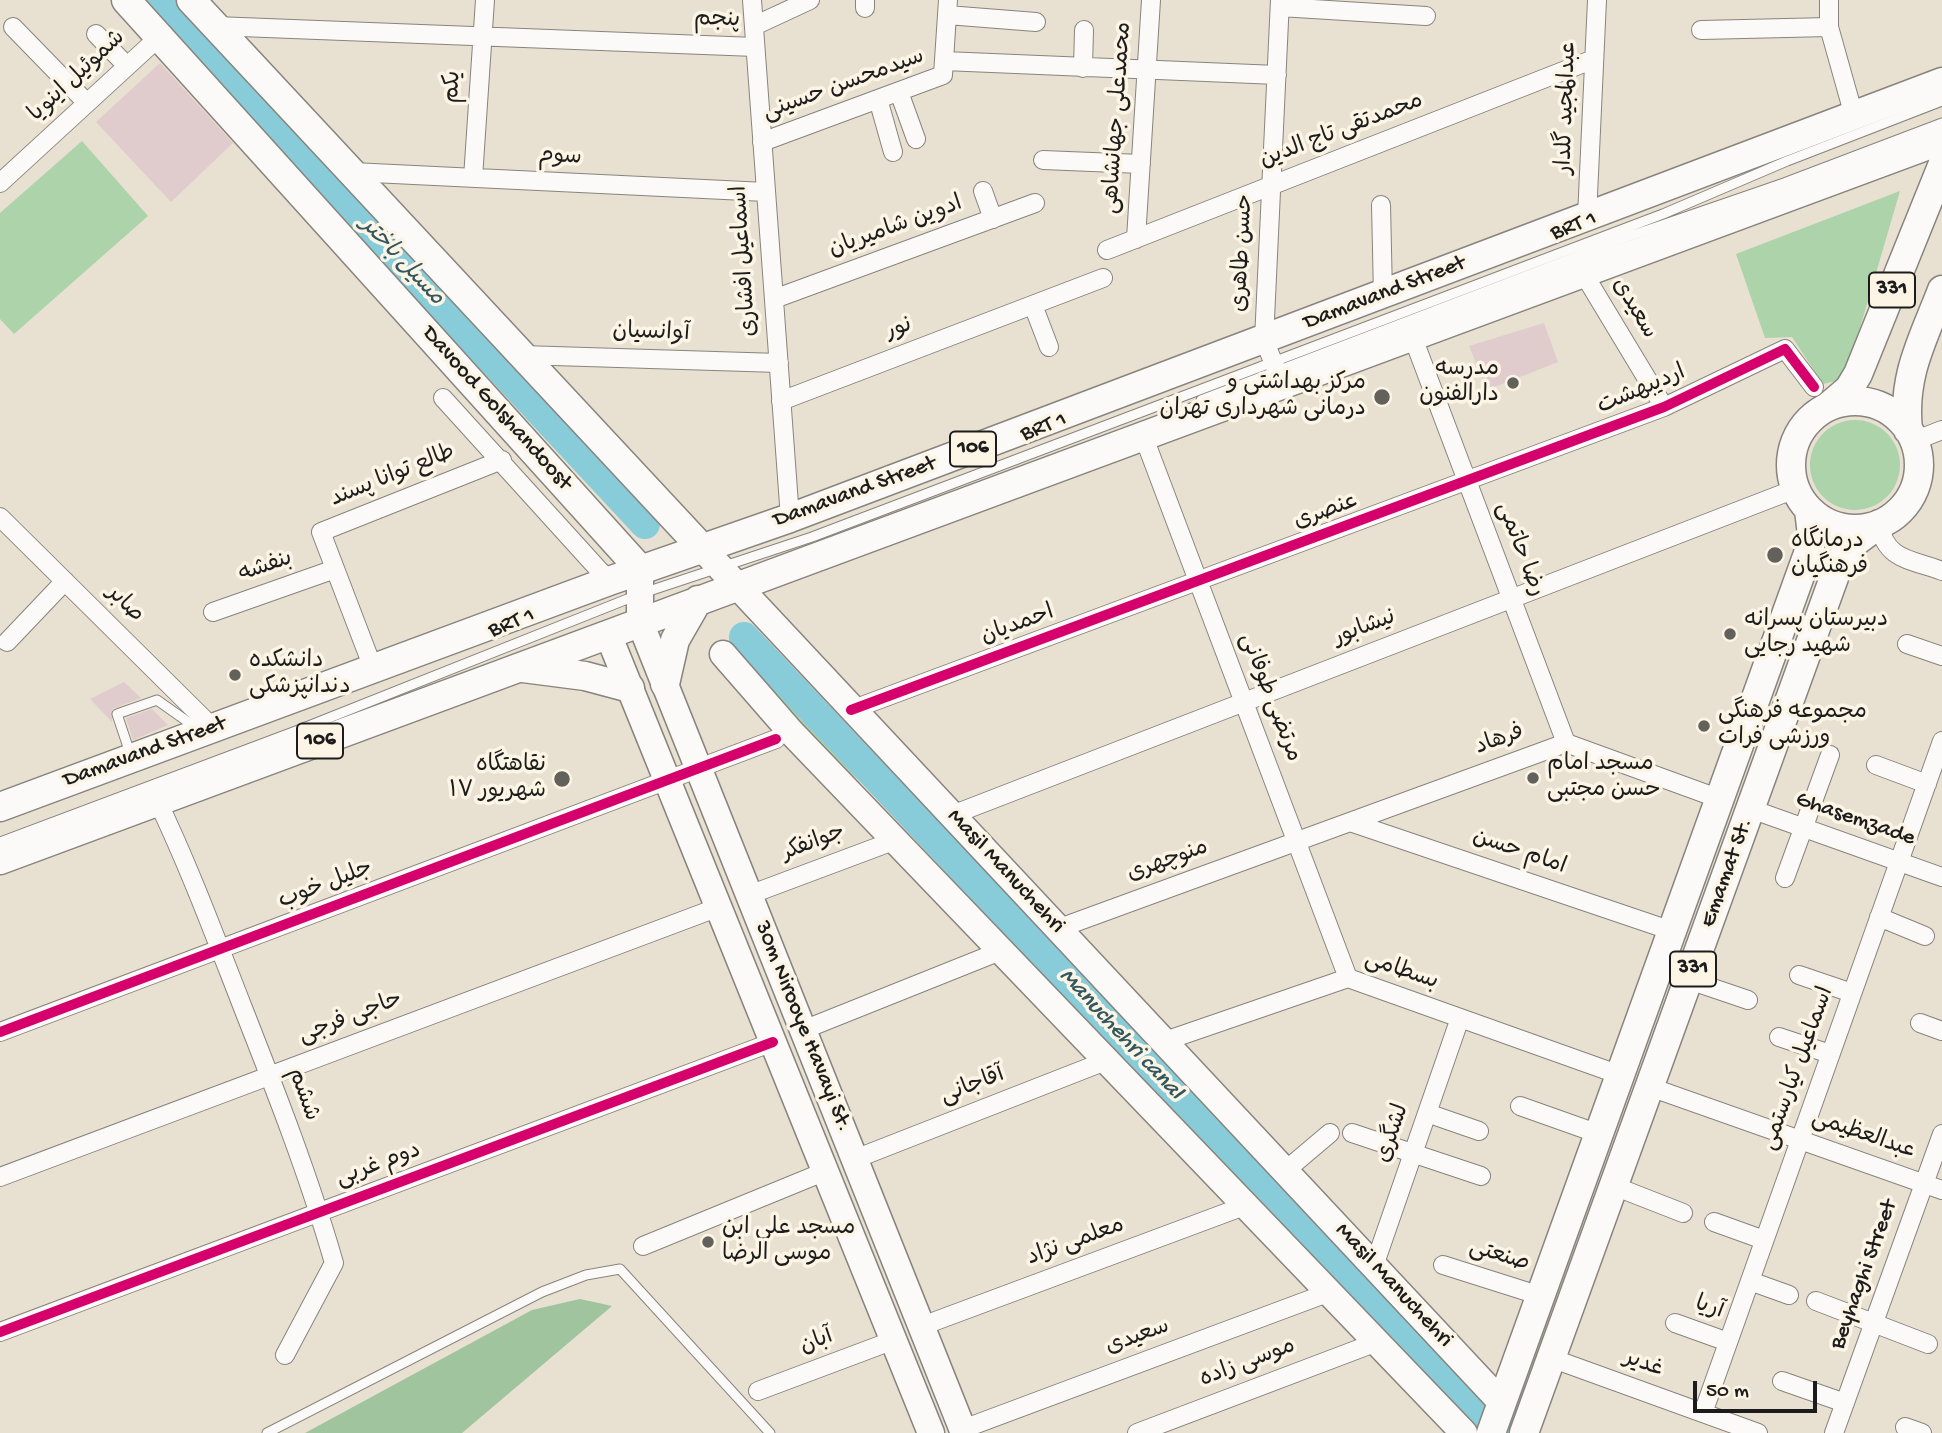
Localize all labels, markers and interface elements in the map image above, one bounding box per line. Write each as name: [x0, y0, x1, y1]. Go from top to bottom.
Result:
street label: پنجم: [693, 6, 741, 36]
street label: محمدعلی جهانشاهی: [1099, 21, 1139, 215]
street label: شموئیل اینویا: [24, 25, 132, 129]
street label: عبدالمجید گلدار: [1552, 41, 1584, 175]
street label: سیدمحسن حسینی: [759, 44, 929, 128]
street label: یکم: [439, 70, 469, 104]
street label: محمدتقی تاج الدین: [1256, 88, 1428, 176]
street label: سوم: [537, 143, 583, 173]
street label: اسماعیل افشاری: [727, 184, 765, 338]
street label: ادوین شامیریان: [826, 191, 966, 265]
street label: حسن طاهری: [1227, 193, 1261, 313]
street label: BRT 1: [1547, 206, 1601, 248]
water label: مسیل باختر: [353, 212, 449, 312]
street label: Damavand Street: [1300, 250, 1470, 338]
road number: 331: [1869, 272, 1915, 308]
street label: سعیدی: [1604, 274, 1662, 344]
street label: نور: [882, 312, 916, 348]
street label: آوانسیان: [612, 319, 690, 349]
street label: Davood Golshandoost: [415, 321, 577, 497]
place label: مدرسه دارالفنون: [1419, 356, 1499, 410]
street label: اردیبهشت: [1594, 360, 1690, 422]
place label: مرکز بهداشتی و درمانی شهرداری تهران: [1160, 370, 1366, 424]
marker: مدرسه دارالفنون: [1505, 375, 1521, 391]
marker: مرکز بهداشتی و درمانی شهرداری تهران: [1372, 387, 1392, 407]
street label: BRT 1: [1017, 407, 1071, 449]
road number: 106: [950, 432, 996, 466]
street label: طالع توانا پسند: [327, 439, 459, 515]
street label: Damavand Street: [770, 451, 940, 535]
street label: عنصری: [1290, 489, 1362, 537]
street label: رضا حاتمی: [1488, 499, 1550, 601]
place label: درمانگاه فرهنگیان: [1791, 528, 1868, 582]
marker: درمانگاه فرهنگیان: [1765, 545, 1785, 565]
street label: بنفشه: [236, 546, 296, 590]
street label: صابر: [99, 580, 149, 630]
street label: احمدیان: [978, 600, 1058, 652]
street label: BRT 1: [485, 602, 539, 646]
street label: نیشابور: [1330, 605, 1400, 653]
place label: دبیرستان پسرانه شهید رجایی: [1744, 607, 1888, 661]
marker: دبیرستان پسرانه شهید رجایی: [1722, 626, 1738, 642]
street label: مرتضی طوفانی: [1232, 630, 1306, 766]
place label: دانشکده دندانپزشکی: [249, 648, 351, 702]
marker: دانشکده دندانپزشکی: [227, 667, 243, 683]
place label: مجموعه فرهنگی ورزشی فرات: [1718, 699, 1867, 753]
street label: Damavand Street: [60, 711, 230, 795]
marker: مجموعه فرهنگی ورزشی فرات: [1696, 718, 1712, 734]
street label: فرهاد: [1472, 719, 1528, 763]
road number: 106: [297, 724, 343, 758]
place label: مسجد امام حسن مجتبی: [1547, 751, 1661, 805]
place label: نقاهتگاه ۱۷ شهریور: [449, 752, 546, 806]
marker: نقاهتگاه ۱۷ شهریور: [552, 769, 572, 789]
marker: مسجد امام حسن مجتبی: [1525, 770, 1541, 786]
street label: Ghasemzade: [1792, 787, 1918, 853]
street label: Masil Manuchehri: [940, 804, 1070, 940]
street label: Emamat St.: [1695, 814, 1761, 932]
street label: جوانفکر: [779, 819, 849, 869]
street label: امام حسن: [1468, 824, 1570, 882]
street label: منوچهری: [1124, 835, 1212, 889]
street label: جلیل خوب: [275, 855, 377, 917]
street label: 30m Nirooye Havayi St.: [747, 917, 857, 1137]
street label: بسطامی: [1361, 947, 1441, 997]
road number: 331: [1670, 951, 1716, 986]
water label: Manuchehri canal: [1052, 963, 1188, 1107]
street label: اسماعیل کیارستمی: [1757, 984, 1841, 1154]
street label: حاجی فرجی: [295, 987, 407, 1051]
street label: آقاجانی: [937, 1062, 1009, 1112]
street label: ششم: [280, 1065, 324, 1125]
street label: لشگری: [1371, 1101, 1417, 1167]
street label: عبدالعظیمی: [1808, 1105, 1918, 1167]
street label: دوم غربی: [333, 1138, 425, 1194]
street label: Beyhaghi Street: [1825, 1196, 1905, 1354]
street label: معلمی نژاد: [1023, 1213, 1129, 1273]
place label: مسجد علی ابن موسی الرضا: [722, 1215, 855, 1269]
street label: Masil Manuchehri: [1328, 1218, 1458, 1354]
marker: مسجد علی ابن موسی الرضا: [700, 1234, 716, 1250]
street label: صنعتی: [1465, 1235, 1533, 1279]
street label: آریا: [1691, 1291, 1727, 1327]
street label: سعیدی: [1102, 1314, 1174, 1362]
street label: آبان: [796, 1324, 838, 1362]
street label: موسی زاده: [1196, 1333, 1300, 1395]
street label: غدیر: [1619, 1345, 1667, 1385]
scale bar: [1697, 1366, 1821, 1410]
text: 50 m: [1706, 1380, 1749, 1405]

